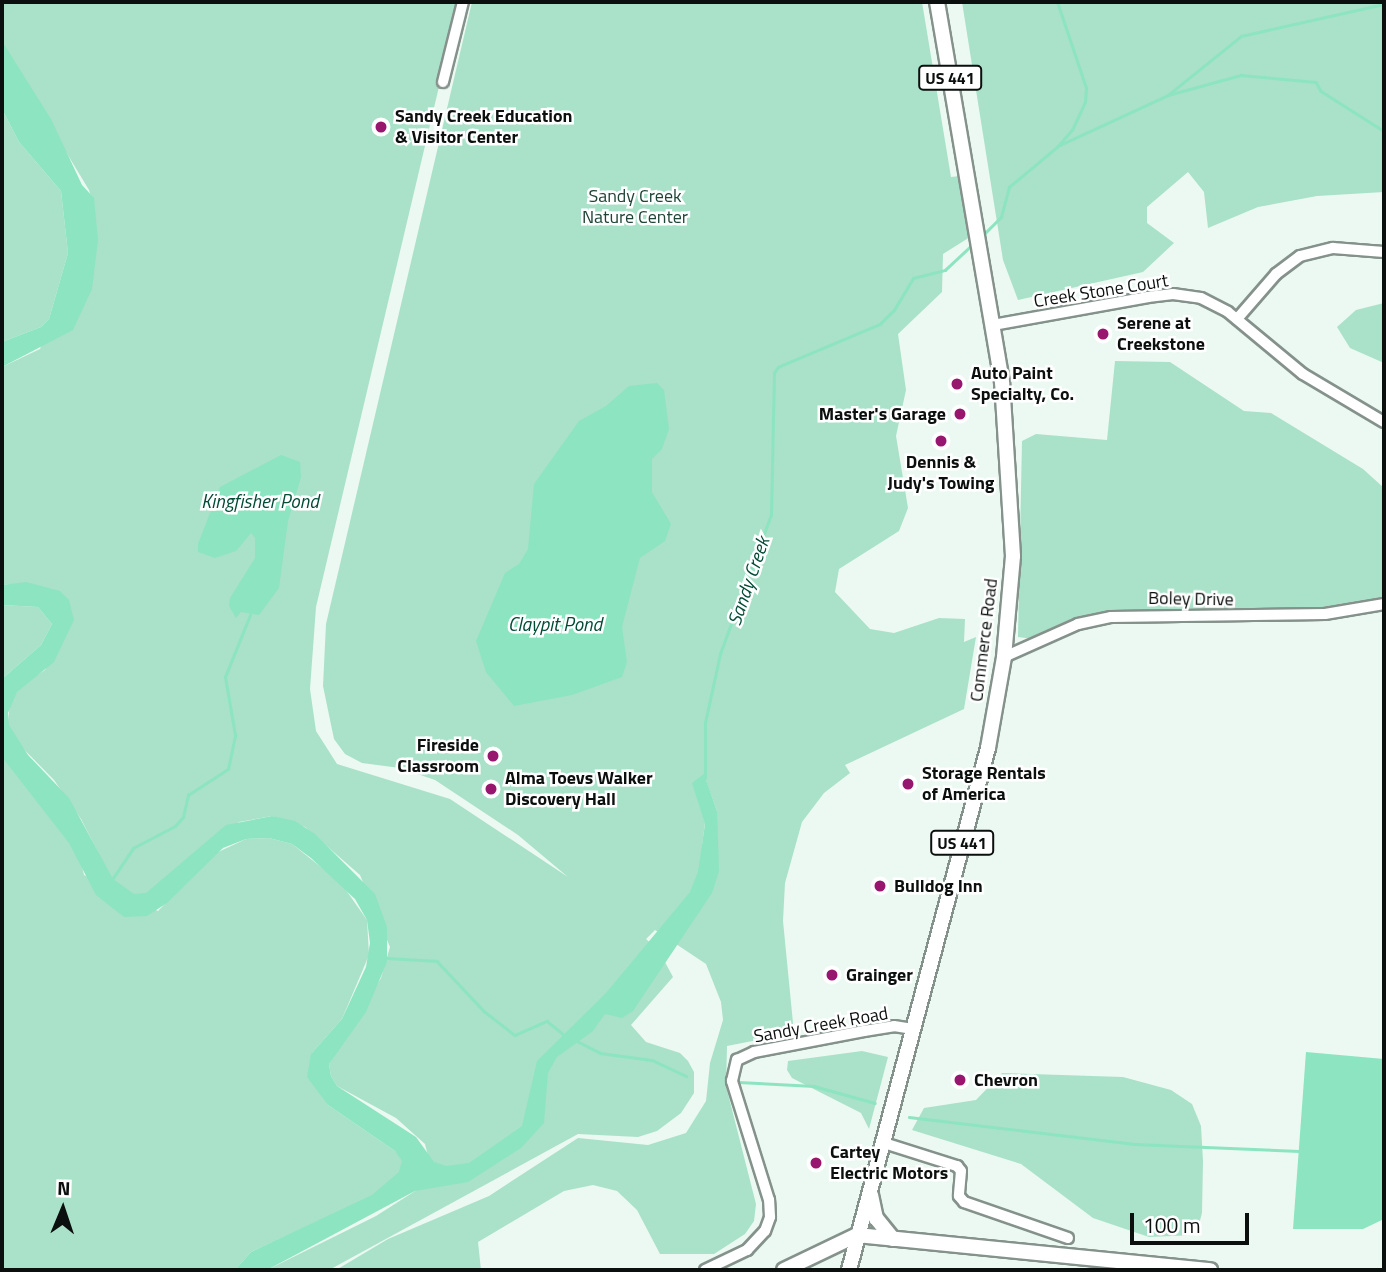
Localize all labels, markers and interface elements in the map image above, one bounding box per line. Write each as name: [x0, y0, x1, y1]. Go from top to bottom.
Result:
road number: US 441: [917, 66, 983, 90]
place label: Sandy Creek Education & Visitor Center: [395, 106, 573, 148]
marker: Sandy Creek Education & Visitor Center: [373, 119, 389, 135]
park label: Sandy Creek Nature Center: [582, 186, 688, 228]
street label: Creek Stone Court: [1032, 270, 1170, 312]
place label: Serene at Creekstone: [1117, 313, 1205, 356]
marker: Serene at Creekstone: [1095, 326, 1111, 342]
place label: Auto Paint Specialty, Co.: [971, 363, 1074, 406]
marker: Auto Paint Specialty, Co.: [949, 376, 965, 392]
place label: Master's Garage: [819, 403, 946, 425]
marker: Master's Garage: [952, 406, 968, 422]
marker: Dennis & Judy's Towing: [933, 433, 949, 449]
place label: Dennis & Judy's Towing: [888, 452, 994, 494]
water label: Kingfisher Pond: [201, 490, 319, 512]
water label: Sandy Creek: [722, 534, 774, 628]
street label: Commerce Road: [966, 577, 1002, 703]
street label: Boley Drive: [1148, 587, 1234, 611]
water label: Claypit Pond: [508, 613, 602, 635]
place label: Fireside Classroom: [397, 735, 479, 778]
marker: Fireside Classroom: [485, 748, 501, 764]
place label: Storage Rentals of America: [922, 763, 1046, 806]
place label: Alma Toevs Walker Discovery Hall: [505, 768, 653, 810]
marker: Storage Rentals of America: [900, 776, 916, 792]
marker: Alma Toevs Walker Discovery Hall: [483, 781, 499, 797]
road number: US 441: [929, 830, 995, 856]
place label: Bulldog Inn: [894, 875, 983, 897]
marker: Bulldog Inn: [872, 878, 888, 894]
place label: Grainger: [846, 964, 913, 986]
marker: Grainger: [824, 967, 840, 983]
street label: Sandy Creek Road: [752, 1003, 890, 1047]
place label: Chevron: [974, 1069, 1038, 1091]
marker: Chevron: [952, 1072, 968, 1088]
place label: Cartey Electric Motors: [830, 1142, 948, 1184]
marker: Cartey Electric Motors: [808, 1155, 824, 1171]
text: N: [57, 1173, 71, 1202]
north arrow: [28, 1174, 98, 1244]
scale bar: [1134, 1198, 1253, 1242]
text: 100 m: [1143, 1209, 1200, 1241]

